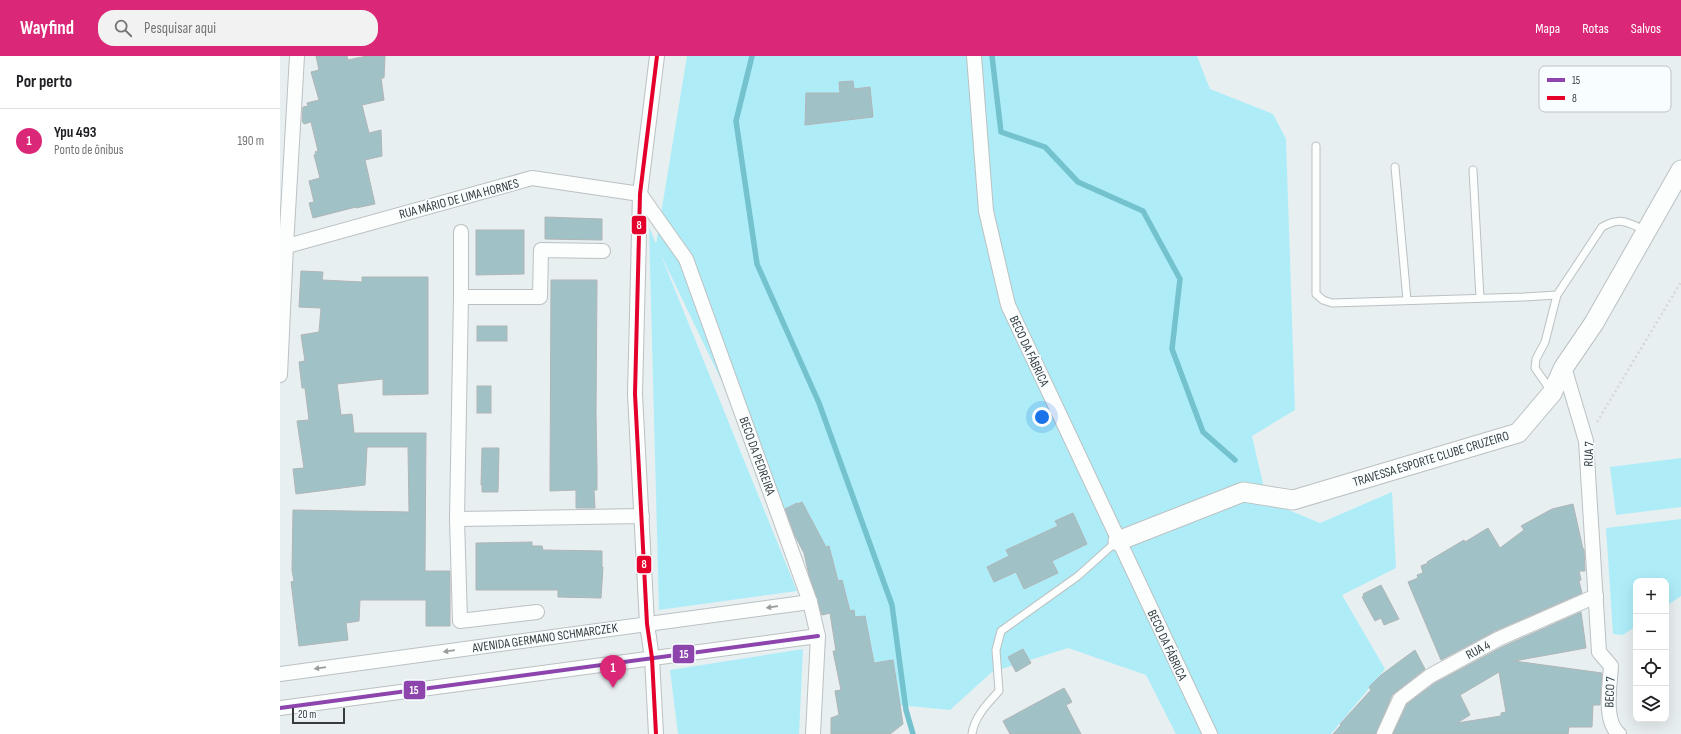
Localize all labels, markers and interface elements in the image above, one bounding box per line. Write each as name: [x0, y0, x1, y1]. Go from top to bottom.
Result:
search box: [98, 10, 378, 46]
text: Wayfind: [20, 17, 74, 40]
icon: search: [112, 17, 134, 39]
text: Pesquisar aqui: [144, 19, 216, 38]
text: Mapa: [1535, 20, 1560, 37]
text: Rotas: [1582, 20, 1609, 37]
text: Salvos: [1631, 20, 1661, 37]
legend: [1539, 66, 1671, 112]
text: Por perto: [16, 72, 72, 92]
text: 15: [1572, 74, 1580, 87]
text: 8: [1572, 92, 1577, 105]
text: Ypu 493: [54, 123, 97, 142]
text: 1: [26, 133, 32, 149]
text: 190 m: [237, 133, 264, 149]
text: Ponto de ônibus: [54, 142, 123, 158]
street label: RUA MÁRIO DE LIMA HORNES: [397, 175, 521, 223]
line badge: 8: [631, 215, 647, 235]
text: 8: [636, 219, 642, 232]
street label: BECO DA FÁBRICA: [1006, 313, 1053, 389]
your location: [1032, 407, 1052, 427]
street label: BECO DA PEDREIRA: [735, 415, 779, 498]
street label: TRAVESSA ESPORTE CLUBE CRUZEIRO: [1351, 428, 1511, 490]
street label: RUA 7: [1581, 440, 1597, 467]
line badge: 8: [636, 555, 652, 574]
text: 8: [641, 558, 647, 571]
map controls: [1633, 578, 1669, 722]
button: +: [1633, 578, 1669, 614]
one-way arrow: [766, 604, 778, 610]
street label: BECO DA FÁBRICA: [1144, 607, 1191, 683]
button: −: [1633, 614, 1669, 650]
street label: AVENIDA GERMANO SCHMARCZEK: [470, 620, 619, 656]
street label: RUA 4: [1463, 637, 1493, 663]
line badge: 15: [672, 644, 695, 664]
one-way arrow: [443, 648, 455, 654]
text: 15: [679, 648, 689, 661]
button: locate: [1633, 650, 1669, 686]
pin: 1: [600, 655, 626, 688]
one-way arrow: [314, 665, 326, 671]
street label: BECO 7: [1601, 675, 1619, 708]
line badge: 15: [403, 680, 426, 700]
text: 15: [409, 684, 419, 697]
button: layers: [1633, 686, 1669, 722]
scale bar: [292, 706, 345, 725]
text: 20 m: [298, 708, 316, 721]

